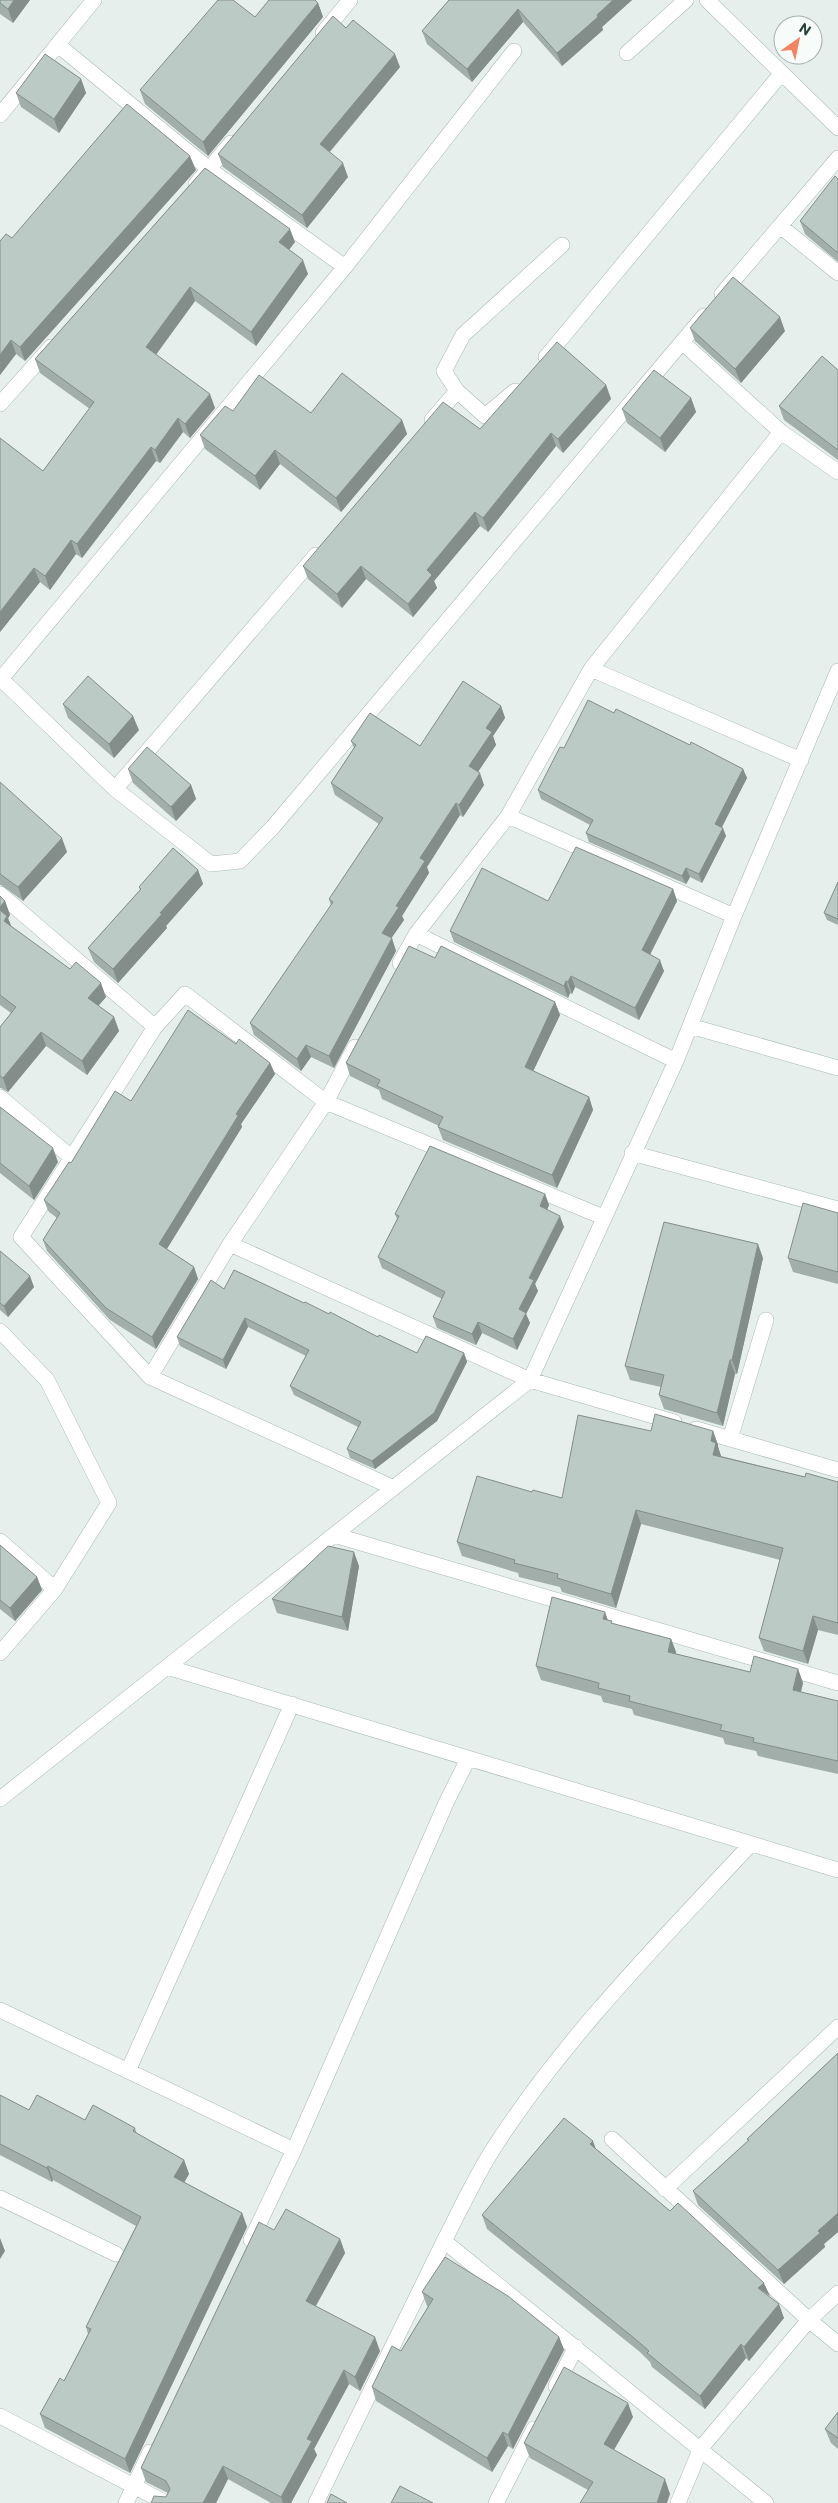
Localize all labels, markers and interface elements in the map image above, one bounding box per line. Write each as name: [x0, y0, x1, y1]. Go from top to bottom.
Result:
north arrow: [773, 15, 823, 65]
text: N: [796, 19, 814, 39]

